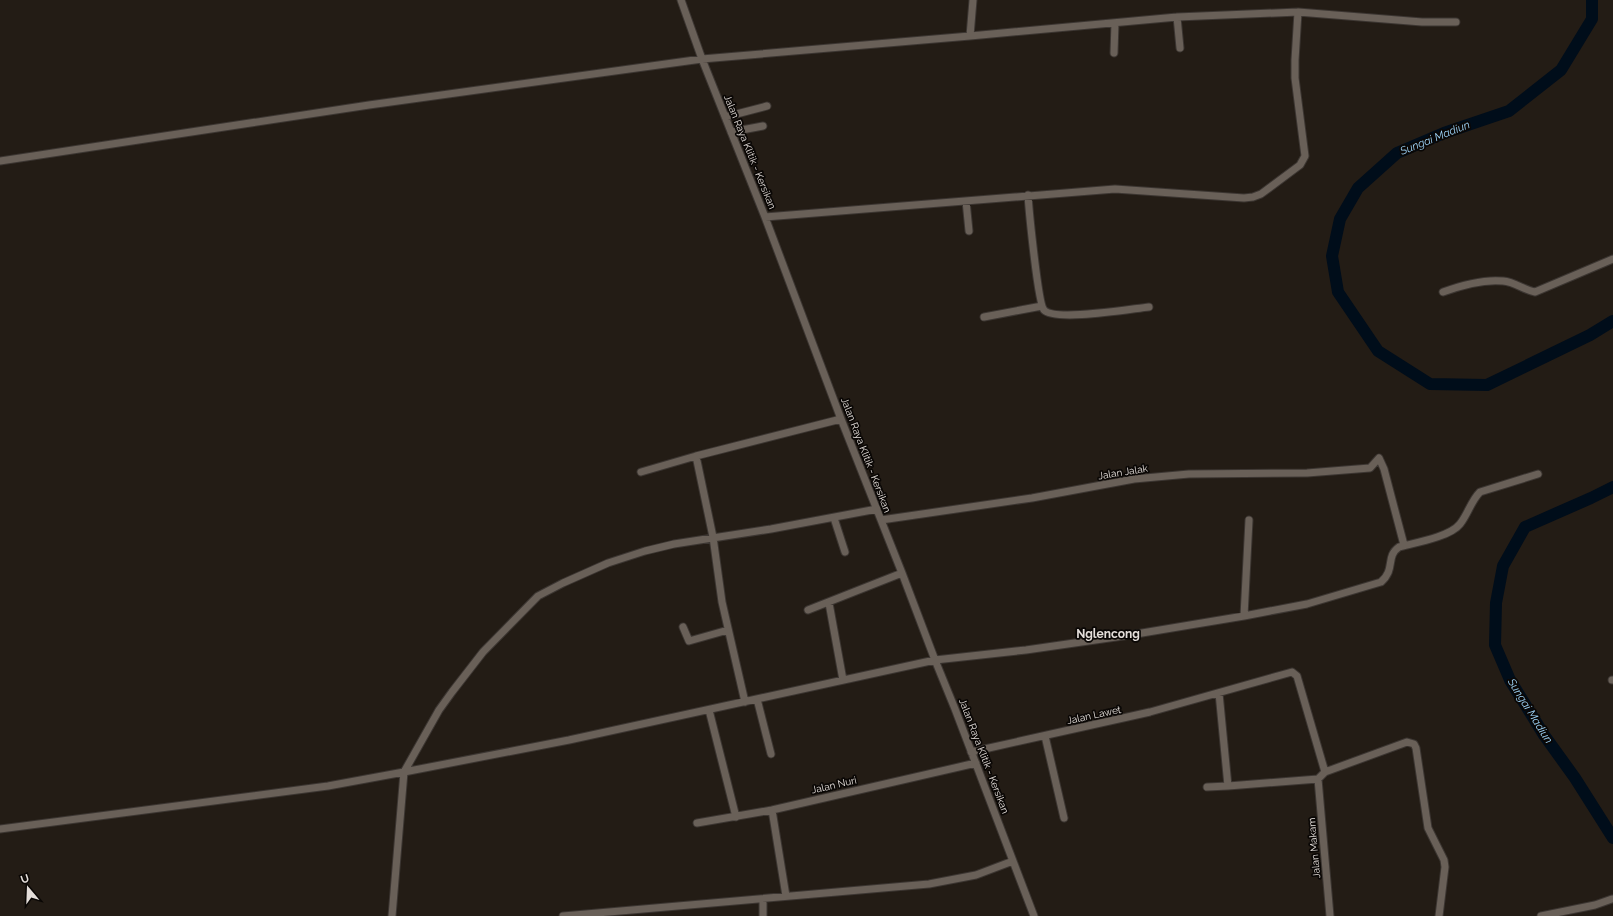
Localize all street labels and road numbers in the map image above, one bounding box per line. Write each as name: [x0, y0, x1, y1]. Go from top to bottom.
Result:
street label: Jalan Raya Klitik - Kersikan: [722, 93, 778, 211]
street label: Jalan Raya Klitik - Kersikan: [839, 396, 893, 514]
street label: Jalan Jalak: [1097, 463, 1149, 481]
street label: Jalan Raya Klitik - Kersikan: [957, 697, 1011, 815]
street label: Jalan Lawet: [1066, 704, 1123, 726]
street label: Jalan Nuri: [810, 774, 858, 796]
street label: Jalan Makam: [1306, 817, 1322, 879]

